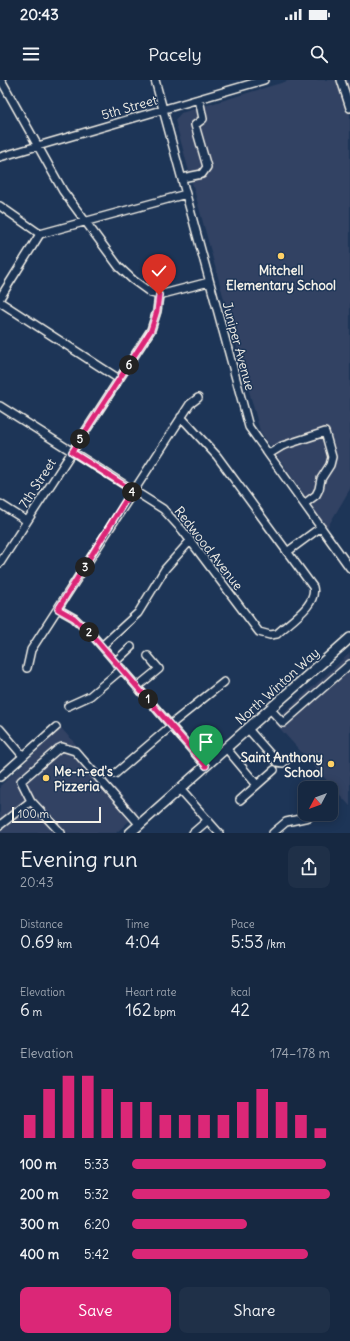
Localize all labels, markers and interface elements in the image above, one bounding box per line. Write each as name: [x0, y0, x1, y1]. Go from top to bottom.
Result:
text: 20:43: [20, 5, 59, 24]
icon: menu: [20, 43, 42, 65]
text: Pacely: [148, 43, 202, 66]
icon: search: [308, 43, 330, 65]
street label: 5th Street: [99, 91, 160, 124]
marker: Mitchell Elementary School: [276, 251, 286, 261]
pin: [142, 254, 176, 295]
icon: check: [148, 260, 170, 282]
place label: Mitchell Elementary School: [226, 262, 336, 294]
street label: Juniper Avenue: [219, 300, 259, 392]
pin: 6: [119, 355, 139, 375]
text: 6: [126, 358, 132, 372]
pin: 5: [70, 429, 90, 449]
text: 5: [77, 432, 83, 446]
street label: 7th Street: [15, 455, 60, 511]
pin: 4: [122, 482, 142, 502]
text: 4: [129, 485, 135, 499]
street label: Redwood Avenue: [171, 503, 247, 594]
pin: 3: [75, 557, 95, 577]
text: 3: [82, 560, 88, 574]
pin: 2: [79, 622, 99, 642]
text: 2: [86, 625, 92, 639]
street label: North Winton Way: [232, 644, 323, 728]
pin: 1: [138, 689, 158, 709]
text: 1: [146, 692, 150, 706]
pin: [189, 725, 223, 766]
icon: arrive: [195, 731, 217, 753]
place label: Saint Anthony School: [241, 749, 323, 781]
marker: Saint Anthony School: [326, 759, 336, 769]
place label: Me-n-ed's Pizzeria: [54, 763, 113, 795]
marker: Me-n-ed's Pizzeria: [41, 773, 51, 783]
north arrow: [298, 781, 338, 821]
map controls: [298, 781, 338, 821]
scale bar: [12, 805, 101, 824]
text: 100 m: [18, 807, 49, 821]
text: Evening run: [20, 845, 138, 873]
button: share: [288, 846, 330, 888]
text: 20:43: [20, 874, 54, 891]
text: Distance: [20, 917, 63, 931]
text: Time: [125, 917, 149, 931]
text: Pace: [231, 917, 255, 931]
text: 0.69: [20, 931, 54, 953]
text: 4:04: [125, 931, 160, 953]
text: 5:53: [231, 931, 264, 953]
text: km: [54, 937, 72, 951]
text: /km: [264, 937, 286, 951]
text: Elevation: [20, 985, 65, 999]
text: Heart rate: [125, 985, 176, 999]
text: kcal: [231, 985, 250, 999]
text: 6: [20, 999, 30, 1021]
text: 162: [125, 999, 151, 1021]
text: 42: [231, 999, 250, 1021]
text: m: [30, 1005, 42, 1019]
text: bpm: [151, 1005, 176, 1019]
text: Elevation: [20, 1045, 73, 1062]
text: 174–178 m: [270, 1045, 330, 1062]
text: 100 m: [20, 1156, 57, 1173]
text: 5:33: [84, 1156, 109, 1173]
text: 200 m: [20, 1186, 59, 1203]
text: 5:32: [84, 1186, 109, 1203]
text: 300 m: [20, 1216, 59, 1233]
text: 6:20: [84, 1216, 110, 1233]
text: 400 m: [20, 1246, 59, 1263]
text: 5:42: [84, 1246, 109, 1263]
button: Save: [20, 1287, 171, 1333]
button: Share: [179, 1287, 330, 1333]

